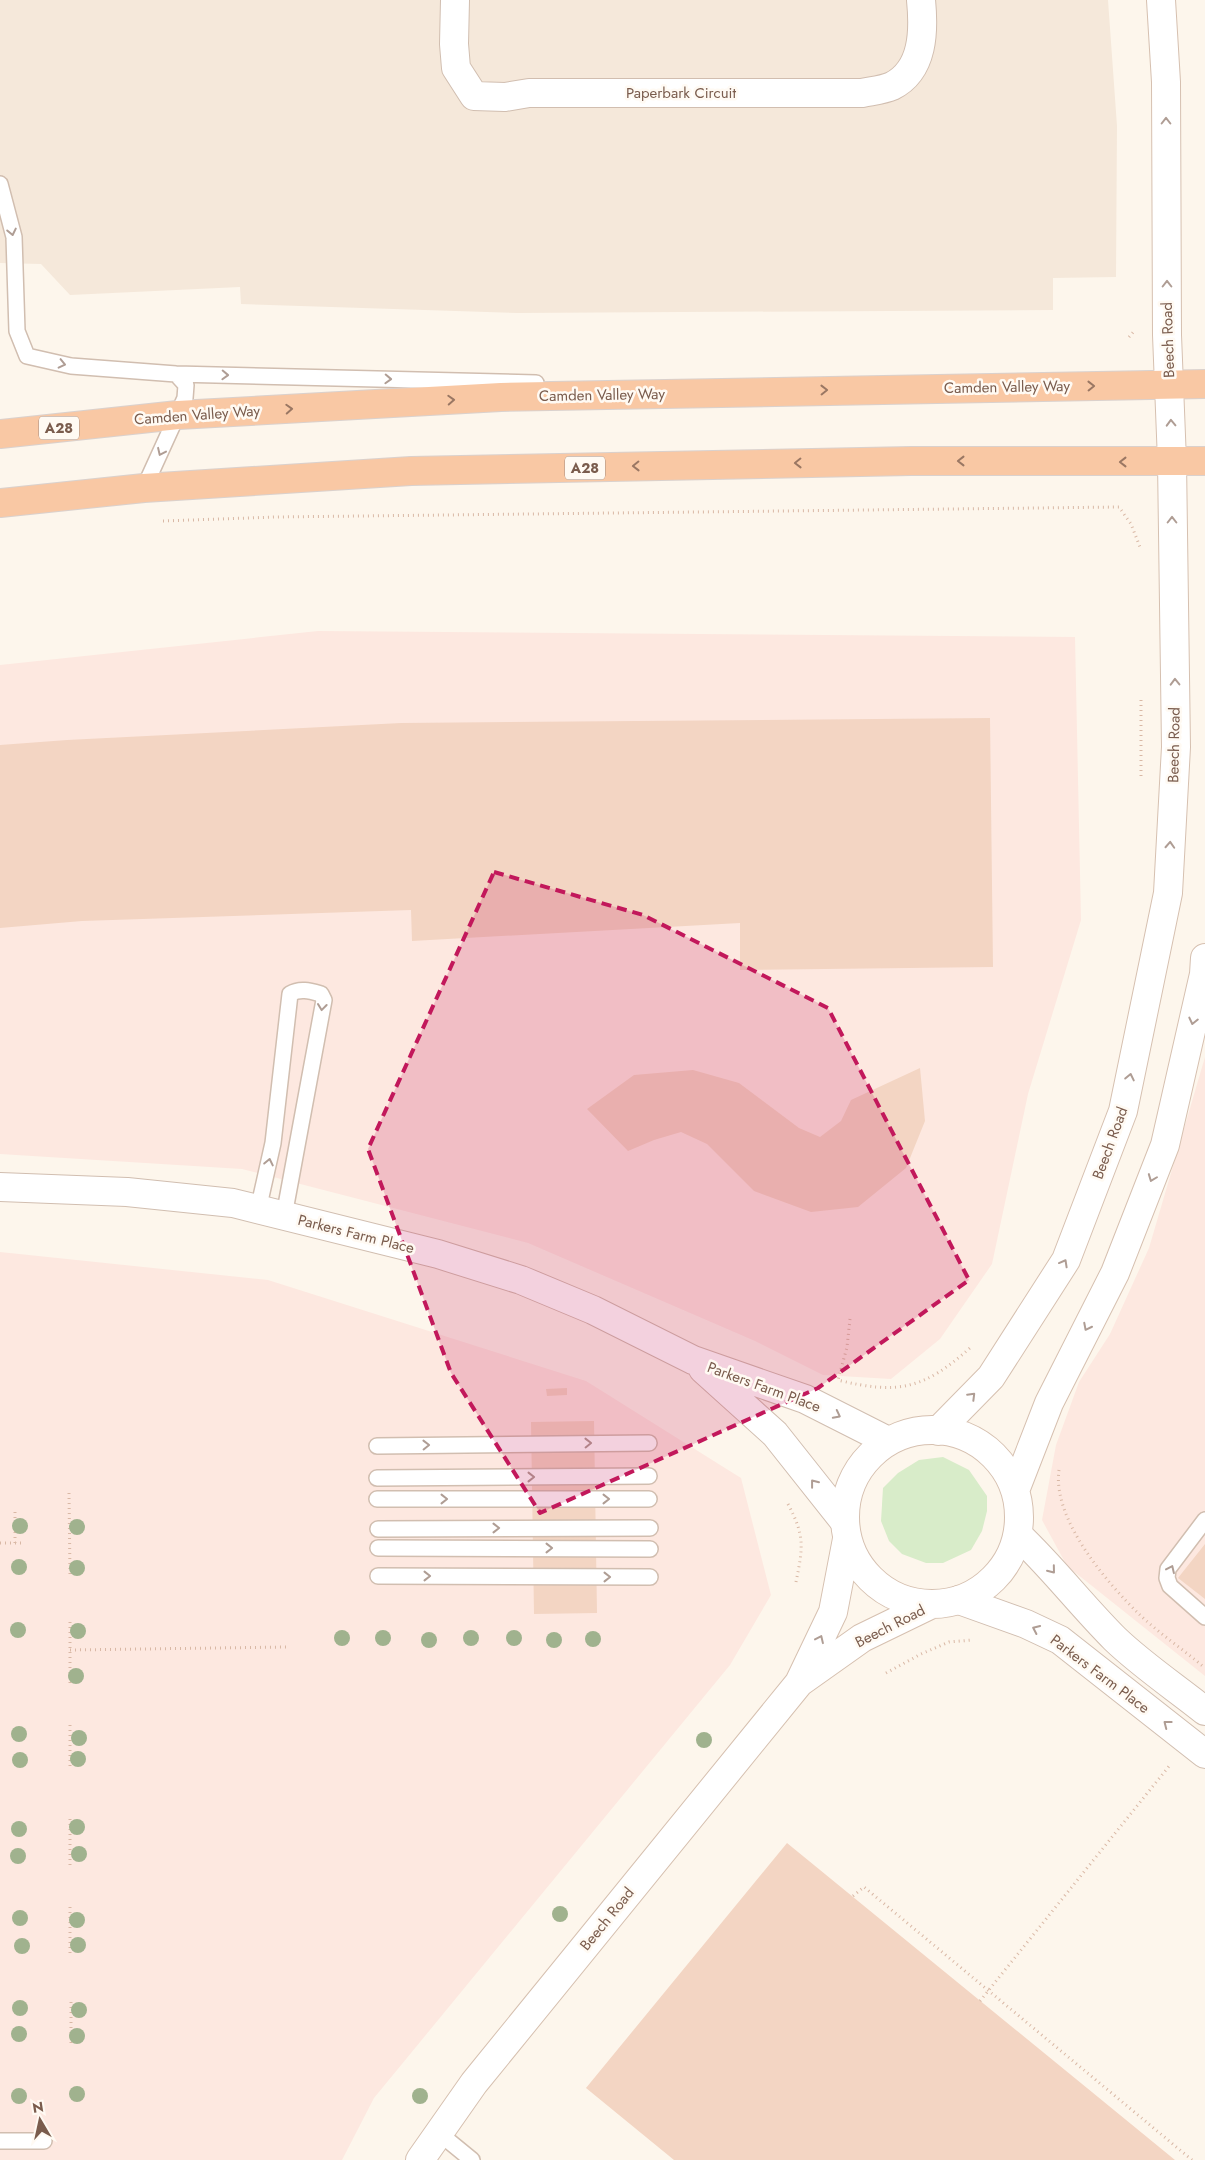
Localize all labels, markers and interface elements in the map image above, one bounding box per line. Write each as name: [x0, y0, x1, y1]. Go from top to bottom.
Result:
street label: Paperbark Circuit: [626, 82, 736, 104]
one-way arrow: [1161, 117, 1171, 125]
one-way arrow: [6, 227, 17, 236]
one-way arrow: [1162, 280, 1172, 288]
street label: Beech Road: [1156, 302, 1180, 378]
one-way arrow: [57, 358, 66, 369]
one-way arrow: [222, 370, 229, 380]
one-way arrow: [384, 374, 392, 385]
street label: Camden Valley Way: [944, 375, 1071, 399]
one-way arrow: [1088, 381, 1095, 391]
street label: Camden Valley Way: [539, 383, 666, 407]
one-way arrow: [820, 385, 828, 395]
one-way arrow: [448, 394, 456, 405]
street label: Camden Valley Way: [133, 400, 261, 430]
one-way arrow: [285, 403, 293, 414]
road number: A28: [39, 416, 79, 439]
one-way arrow: [1166, 419, 1176, 427]
one-way arrow: [157, 447, 167, 456]
road number: A28: [565, 456, 605, 479]
one-way arrow: [956, 456, 964, 466]
one-way arrow: [1119, 457, 1126, 467]
one-way arrow: [794, 458, 802, 468]
one-way arrow: [631, 461, 639, 472]
one-way arrow: [1167, 516, 1177, 524]
one-way arrow: [1170, 678, 1180, 686]
street label: Beech Road: [1162, 707, 1186, 783]
one-way arrow: [1165, 841, 1176, 849]
one-way arrow: [317, 1003, 328, 1011]
one-way arrow: [1188, 1017, 1199, 1026]
one-way arrow: [1124, 1073, 1135, 1082]
street label: Beech Road: [1087, 1104, 1133, 1182]
one-way arrow: [263, 1158, 273, 1167]
one-way arrow: [1148, 1173, 1158, 1182]
street label: Parkers Farm Place: [295, 1209, 417, 1259]
one-way arrow: [1058, 1259, 1068, 1268]
one-way arrow: [1083, 1322, 1093, 1331]
street label: Parkers Farm Place: [704, 1356, 824, 1418]
one-way arrow: [967, 1393, 976, 1402]
one-way arrow: [831, 1409, 840, 1419]
one-way arrow: [584, 1438, 592, 1448]
one-way arrow: [422, 1440, 430, 1450]
one-way arrow: [528, 1472, 535, 1482]
one-way arrow: [812, 1480, 820, 1489]
one-way arrow: [440, 1494, 448, 1504]
one-way arrow: [602, 1494, 610, 1504]
one-way arrow: [493, 1523, 501, 1533]
one-way arrow: [546, 1543, 553, 1553]
one-way arrow: [1047, 1564, 1055, 1573]
one-way arrow: [1164, 1565, 1174, 1574]
one-way arrow: [424, 1571, 431, 1581]
one-way arrow: [604, 1572, 611, 1582]
street label: Beech Road: [851, 1599, 929, 1653]
one-way arrow: [1032, 1625, 1041, 1635]
street label: Parkers Farm Place: [1046, 1629, 1154, 1719]
one-way arrow: [814, 1635, 824, 1644]
one-way arrow: [1163, 1721, 1173, 1730]
street label: Beech Road: [575, 1883, 639, 1955]
north arrow: [15, 2095, 65, 2145]
text: N: [31, 2096, 45, 2118]

